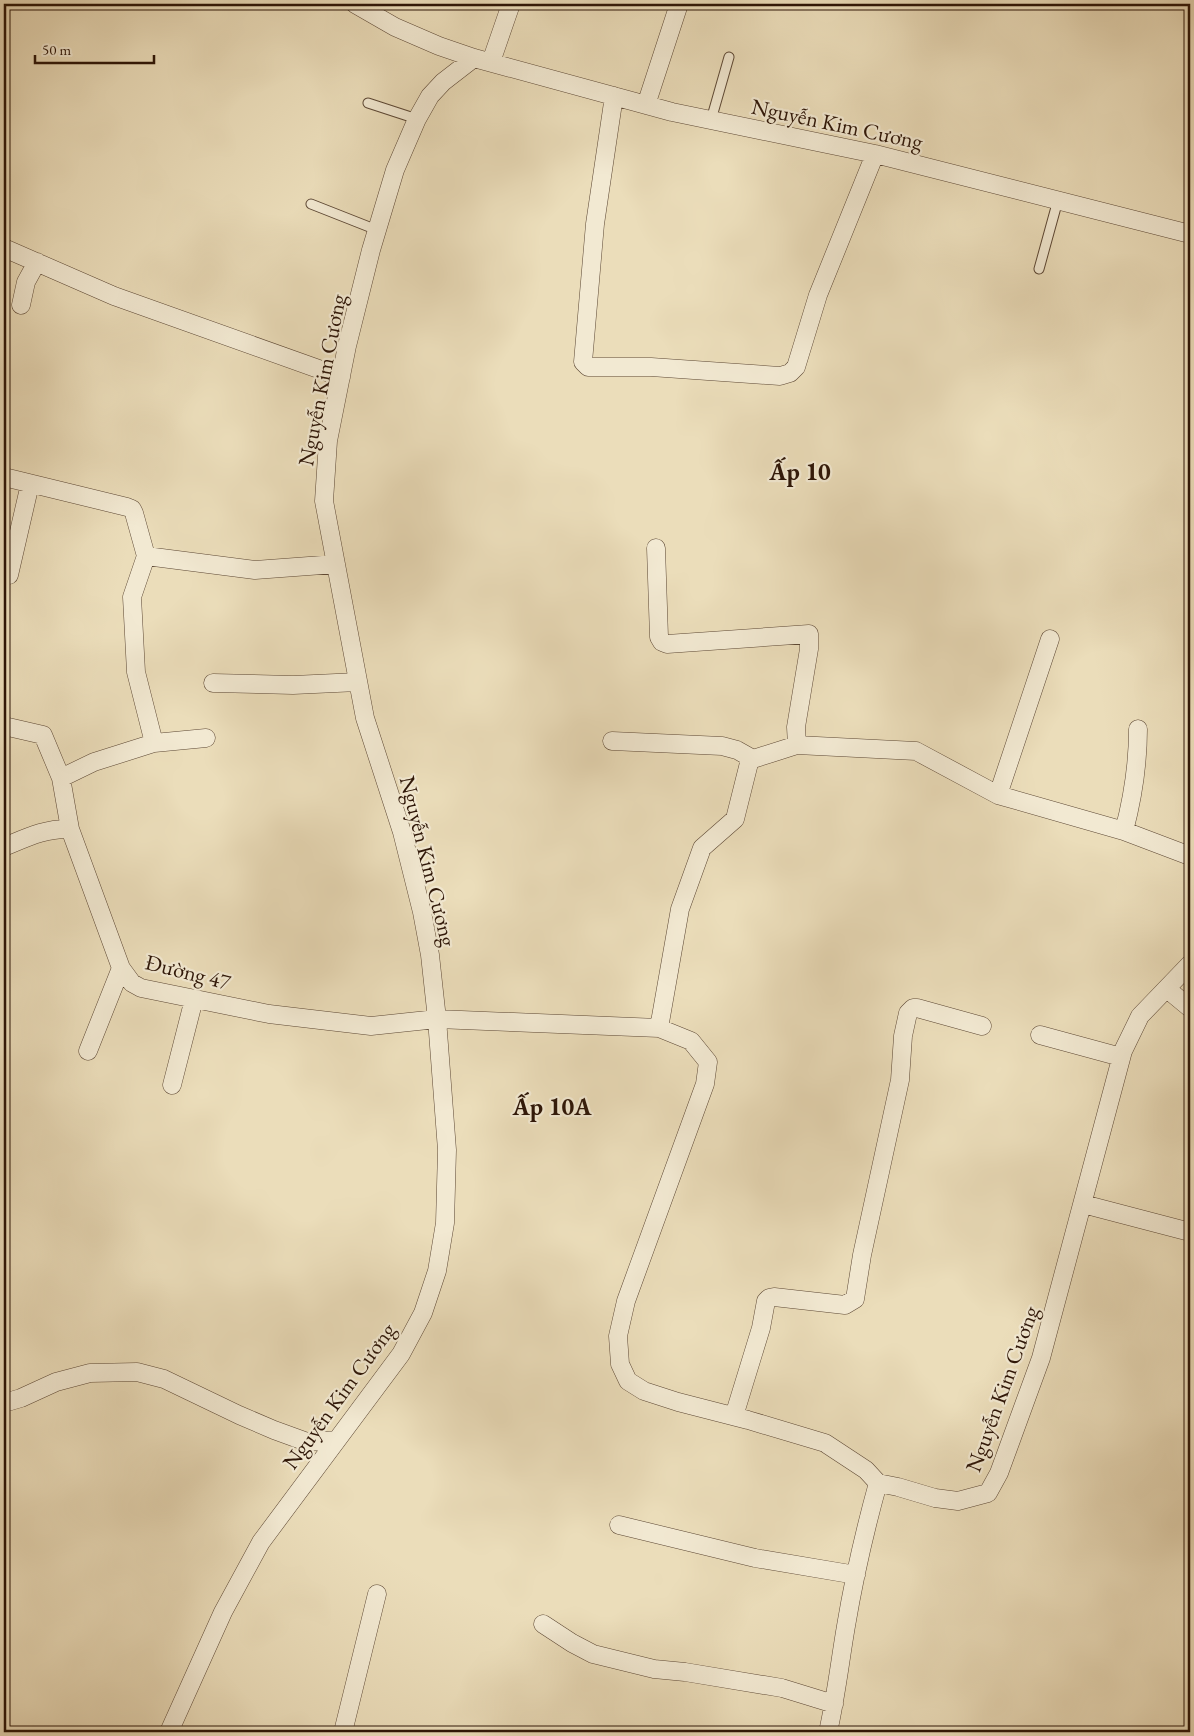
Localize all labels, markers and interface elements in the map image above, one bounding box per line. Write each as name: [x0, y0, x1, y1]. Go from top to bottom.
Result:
scale bar: [35, 32, 154, 64]
text: 50 m: [42, 40, 71, 59]
street label: Nguyễn Kim Cương: [749, 92, 926, 156]
street label: Nguyễn Kim Cương: [291, 291, 353, 468]
district label: Ấp 10: [768, 456, 831, 487]
street label: Nguyễn Kim Cương: [393, 773, 463, 950]
street label: Đường 47: [142, 947, 234, 997]
district label: Ấp 10A: [512, 1091, 592, 1122]
street label: Nguyễn Kim Cương: [959, 1302, 1046, 1476]
street label: Nguyễn Kim Cương: [276, 1317, 402, 1475]

